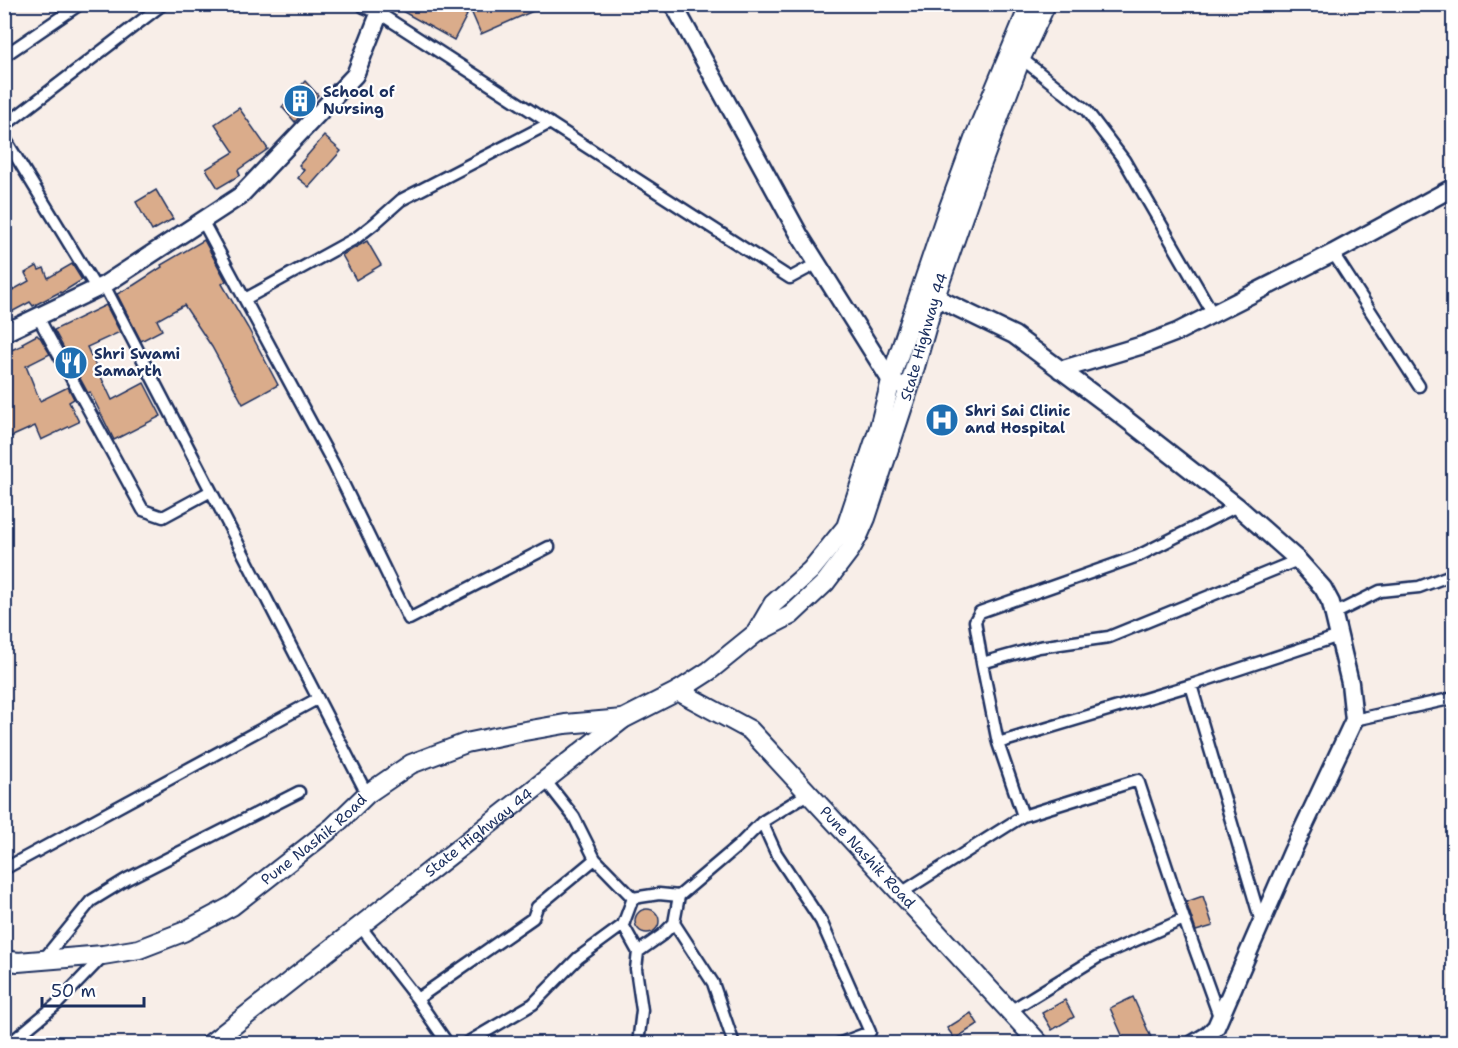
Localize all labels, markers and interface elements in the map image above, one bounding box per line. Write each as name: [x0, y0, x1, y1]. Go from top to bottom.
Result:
place label: School of Nursing: [323, 82, 395, 119]
building icon: School of Nursing: [282, 83, 318, 119]
street label: State Highway 44: [895, 270, 953, 404]
place label: Shri Swami Samarth: [94, 344, 180, 381]
restaurant icon: Shri Swami Samarth: [53, 345, 89, 381]
place label: Shri Sai Clinic and Hospital: [965, 401, 1071, 438]
hospital icon: Shri Sai Clinic and Hospital: [924, 402, 960, 438]
street label: State Highway 44: [420, 784, 537, 881]
street label: Pune Nashik Road: [257, 789, 371, 890]
street label: Pune Nashik Road: [815, 802, 920, 913]
scale bar: [42, 970, 144, 1008]
text: 50 m: [51, 979, 96, 1003]

